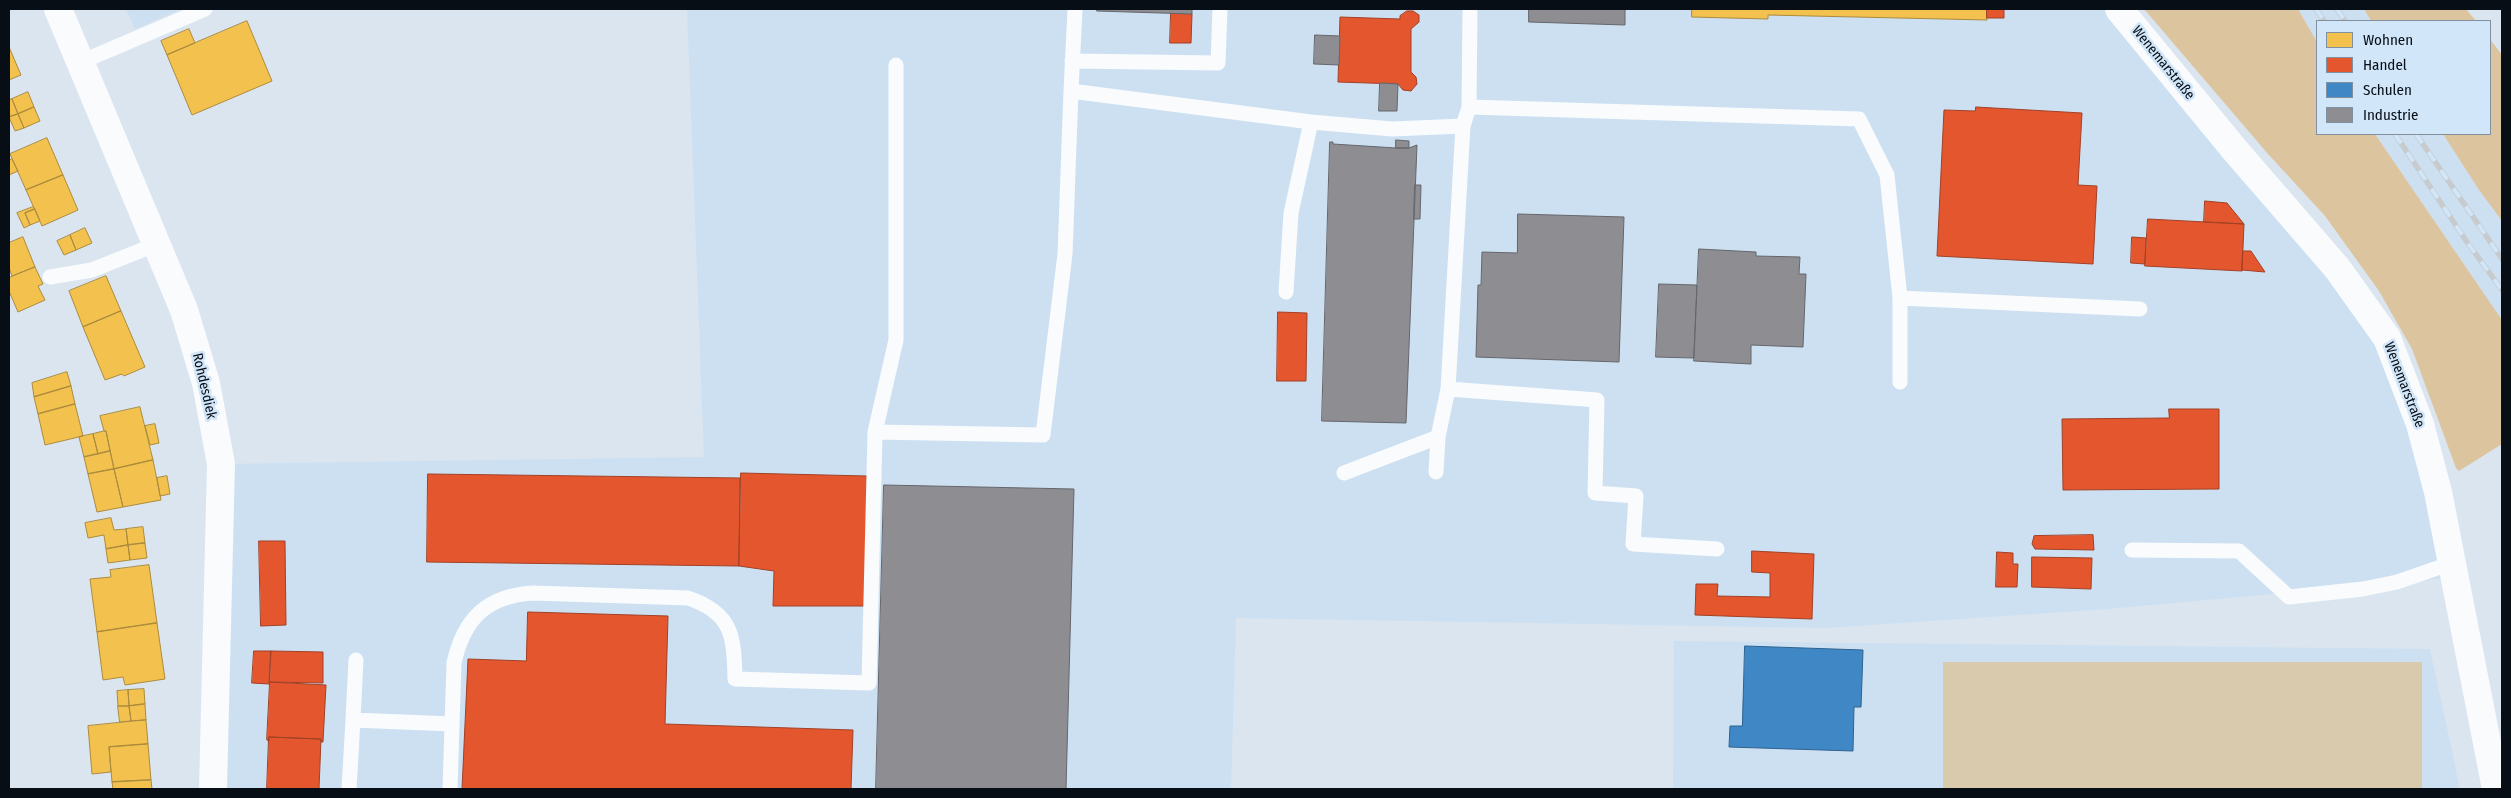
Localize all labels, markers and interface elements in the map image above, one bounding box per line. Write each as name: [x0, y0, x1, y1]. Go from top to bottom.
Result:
legend: [2316, 20, 2491, 135]
street label: Wenemarstraße: [2128, 23, 2198, 103]
text: Wohnen: [2363, 31, 2413, 49]
text: Handel: [2363, 56, 2407, 74]
text: Schulen: [2363, 81, 2412, 99]
text: Industrie: [2363, 106, 2418, 124]
street label: Wenemarstraße: [2380, 340, 2428, 430]
street label: Rohdesdiek: [188, 351, 220, 421]

